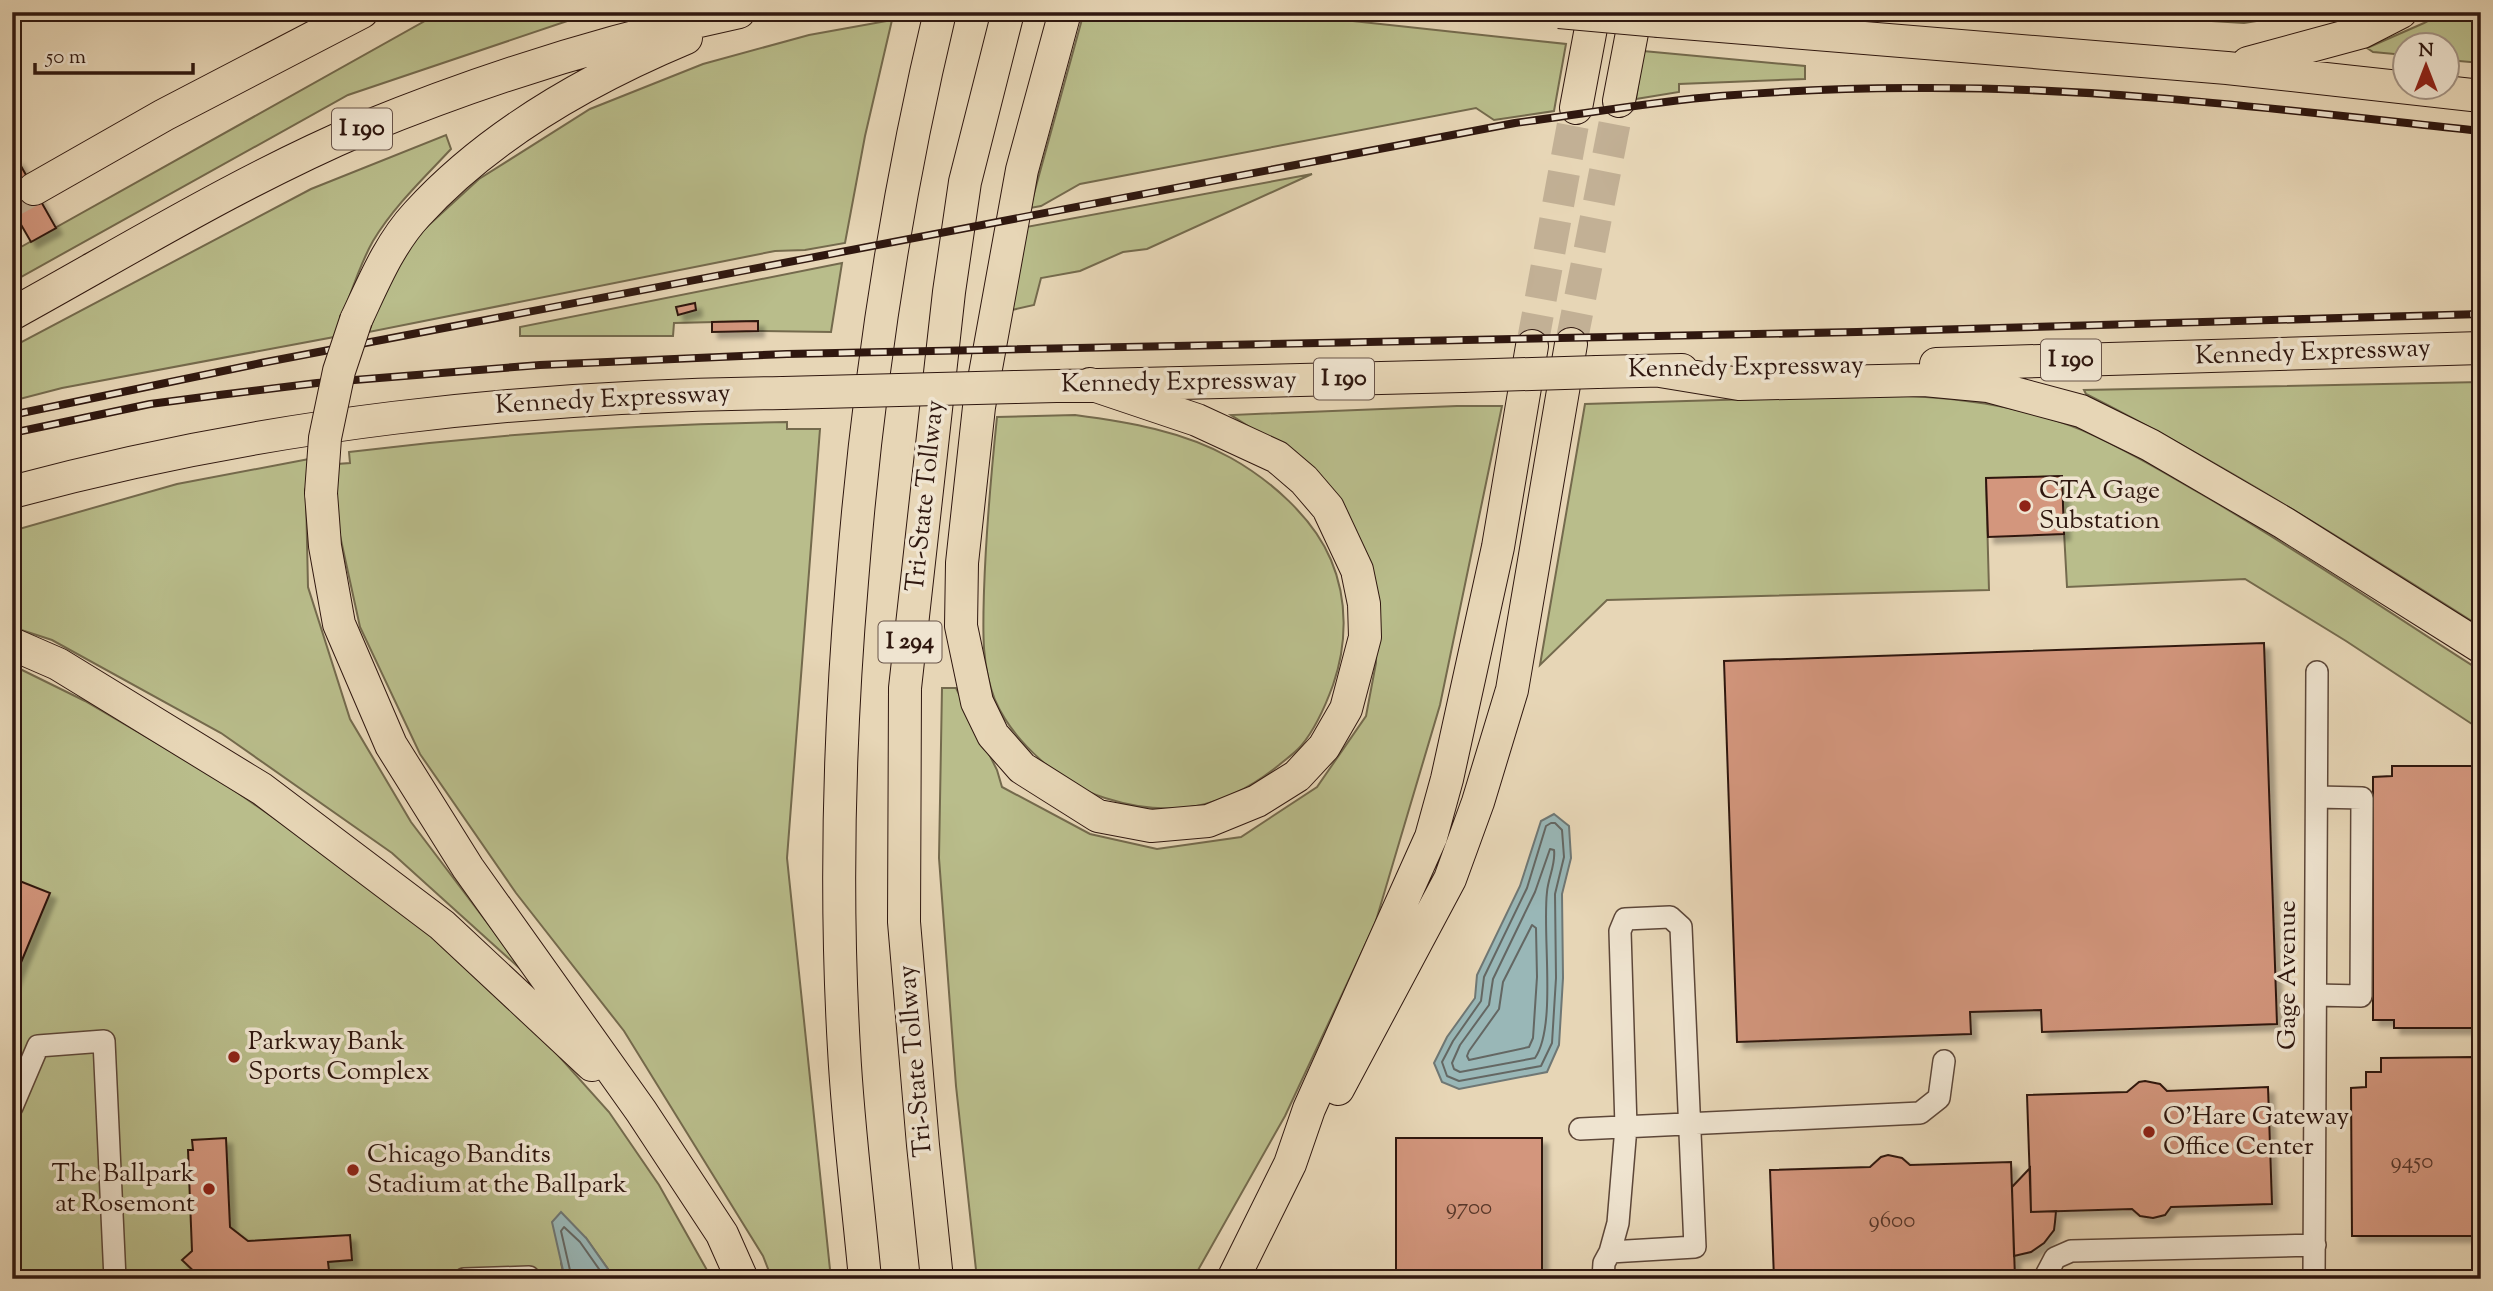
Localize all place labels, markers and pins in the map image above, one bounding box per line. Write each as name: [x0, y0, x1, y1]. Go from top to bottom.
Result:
place label: CTA Gage Substation: [2039, 473, 2160, 540]
marker: CTA Gage Substation: [2017, 498, 2033, 514]
place label: Parkway Bank Sports Complex: [248, 1024, 430, 1091]
marker: Parkway Bank Sports Complex: [226, 1049, 242, 1065]
place label: O’Hare Gateway Office Center: [2163, 1099, 2349, 1166]
marker: O’Hare Gateway Office Center: [2141, 1124, 2157, 1140]
place label: Chicago Bandits Stadium at the Ballpark: [367, 1137, 627, 1204]
place label: The Ballpark at Rosemont: [52, 1156, 195, 1223]
marker: Chicago Bandits Stadium at the Ballpark: [345, 1162, 361, 1178]
marker: The Ballpark at Rosemont: [201, 1181, 217, 1197]

